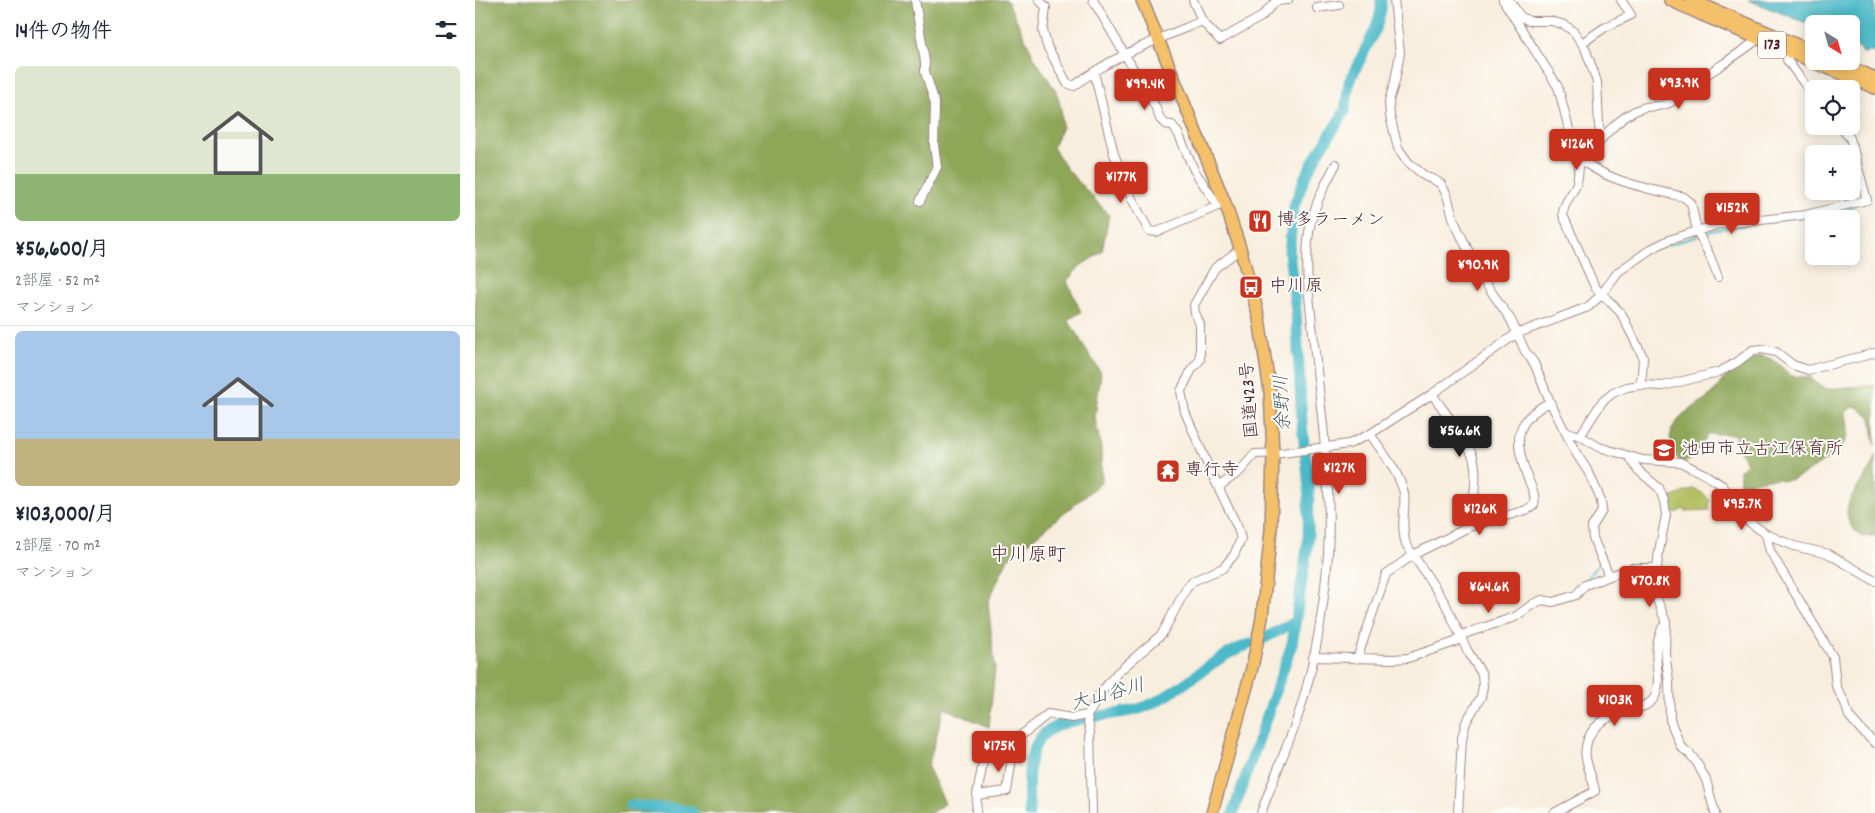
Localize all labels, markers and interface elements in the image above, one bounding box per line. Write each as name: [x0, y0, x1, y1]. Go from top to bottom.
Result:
north arrow: [1805, 15, 1860, 70]
map controls: [1805, 15, 1860, 265]
icon: filters: [432, 16, 460, 44]
text: 14件の物件: [15, 18, 112, 48]
road number: 173: [1758, 32, 1786, 58]
pin: ¥99.4K: [1104, 68, 1186, 111]
pin: ¥93.9K: [1638, 68, 1720, 110]
text: ¥93.9K: [1659, 72, 1699, 95]
text: ¥99.4K: [1125, 73, 1165, 96]
button: locate: [1805, 80, 1860, 135]
icon: home: [193, 98, 283, 188]
pin: ¥126K: [1542, 128, 1612, 171]
text: ¥126K: [1560, 133, 1594, 156]
button: +: [1805, 145, 1860, 200]
pin: ¥177K: [1086, 162, 1156, 204]
text: ¥177K: [1106, 166, 1136, 189]
pin: ¥152K: [1697, 192, 1767, 235]
text: ¥152K: [1715, 197, 1749, 220]
restaurant icon: 博多ラーメン: [1247, 208, 1273, 234]
place label: 博多ラーメン: [1277, 209, 1385, 234]
button: −: [1805, 210, 1860, 265]
text: ¥56,600/月: [15, 236, 109, 266]
pin: ¥90.9K: [1437, 250, 1519, 292]
text: ¥90.9K: [1457, 254, 1499, 277]
text: 2部屋 · 52 m²: [15, 270, 100, 293]
bus stop icon: 中川原: [1238, 274, 1264, 300]
place label: 中川原: [1269, 275, 1323, 300]
text: マンション: [15, 297, 94, 320]
street label: 国道423号: [1236, 361, 1266, 439]
icon: home: [193, 364, 283, 454]
water label: 余野川: [1269, 374, 1299, 432]
pin: ¥56.6K: [1419, 416, 1501, 458]
text: ¥56.6K: [1440, 420, 1480, 443]
school or university icon: 池田市立古江保育所: [1651, 437, 1677, 463]
place label: 池田市立古江保育所: [1681, 438, 1843, 463]
pin: ¥127K: [1304, 452, 1374, 495]
text: ¥127K: [1323, 457, 1355, 480]
temple icon: 専行寺: [1155, 458, 1181, 484]
place label: 専行寺: [1185, 459, 1239, 484]
pin: ¥95.7K: [1701, 488, 1783, 531]
text: ¥95.7K: [1723, 493, 1761, 516]
pin: ¥126K: [1445, 494, 1515, 536]
text: ¥126K: [1463, 498, 1497, 521]
text: ¥103,000/月: [15, 501, 116, 531]
text: 2部屋 · 70 m²: [15, 535, 100, 558]
district label: 中川原町: [990, 543, 1066, 570]
text: マンション: [15, 562, 94, 585]
pin: ¥70.8K: [1609, 566, 1691, 608]
text: ¥70.8K: [1630, 570, 1670, 593]
pin: ¥64.6K: [1448, 572, 1530, 614]
text: ¥64.6K: [1469, 576, 1509, 599]
water label: 大山谷川: [1068, 673, 1148, 719]
pin: ¥103K: [1580, 684, 1650, 727]
text: ¥103K: [1598, 689, 1632, 712]
pin: ¥175K: [964, 730, 1034, 773]
text: ¥175K: [983, 735, 1015, 758]

